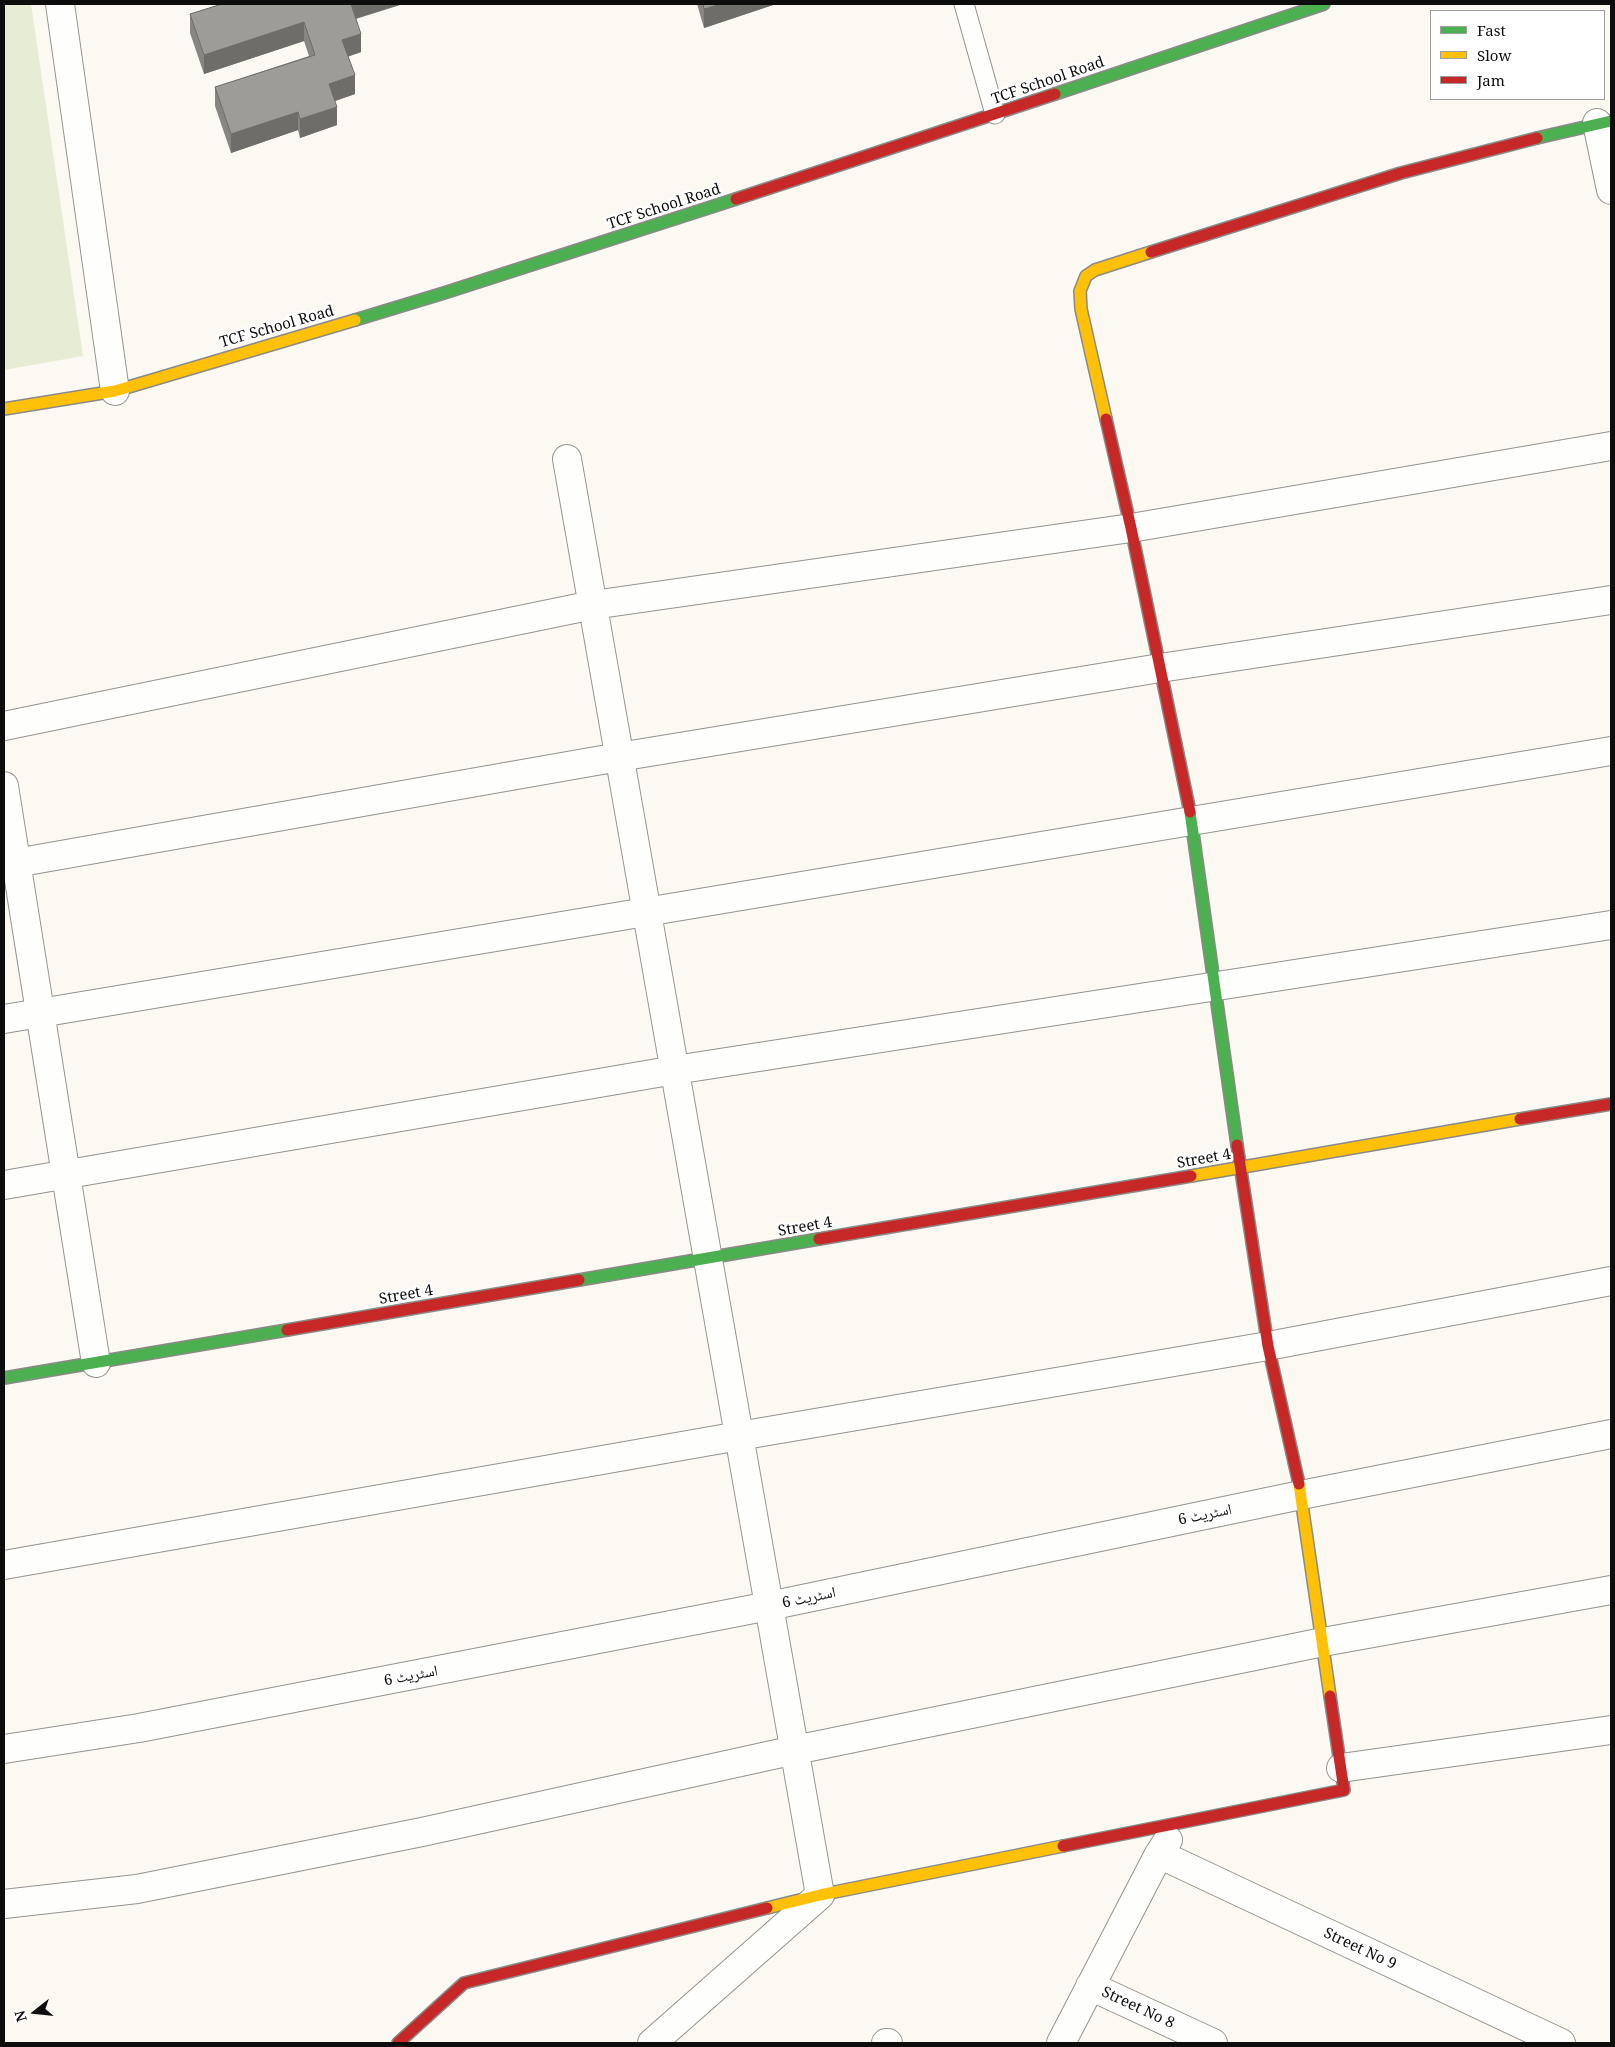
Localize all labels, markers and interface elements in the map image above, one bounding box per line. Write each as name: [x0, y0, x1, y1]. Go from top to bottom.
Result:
legend: [1430, 10, 1605, 100]
text: Fast: [1477, 20, 1506, 40]
text: Slow: [1477, 45, 1511, 65]
street label: TCF School Road: [989, 53, 1107, 109]
text: Jam: [1477, 70, 1505, 90]
street label: TCF School Road: [605, 180, 723, 234]
street label: TCF School Road: [218, 302, 336, 352]
street label: Street 4: [1176, 1145, 1232, 1173]
street label: Street 4: [777, 1213, 833, 1241]
street label: Street 4: [378, 1281, 434, 1309]
street label: اسٹریٹ 6: [1176, 1501, 1234, 1529]
street label: اسٹریٹ 6: [780, 1584, 838, 1612]
street label: اسٹریٹ 6: [382, 1662, 440, 1690]
street label: Street No 9: [1321, 1924, 1399, 1974]
street label: Street No 8: [1099, 1983, 1177, 2033]
north arrow: [10, 1987, 60, 2037]
text: N: [9, 2008, 31, 2024]

